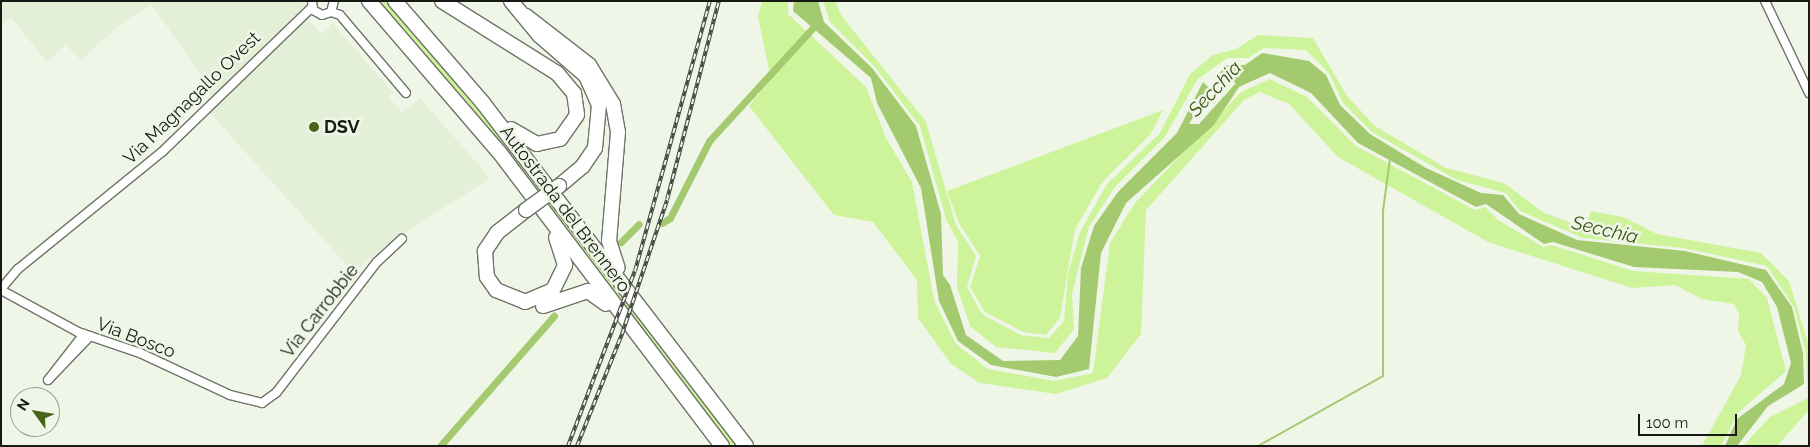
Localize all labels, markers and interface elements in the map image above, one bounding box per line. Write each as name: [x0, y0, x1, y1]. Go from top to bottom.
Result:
street label: Via Magnagallo Ovest: [119, 27, 265, 169]
water label: Secchia: [1184, 57, 1246, 121]
place label: DSV: [324, 116, 360, 138]
marker: DSV: [308, 121, 320, 133]
street label: Autostrada del Brennero: [495, 121, 635, 297]
water label: Secchia: [1570, 211, 1640, 249]
street label: Via Carrobbie: [277, 260, 363, 362]
street label: Via Bosco: [94, 313, 178, 363]
north arrow: [10, 387, 60, 437]
text: N: [14, 396, 33, 413]
scale bar: [1640, 404, 1739, 436]
text: 100 m: [1646, 414, 1688, 432]

